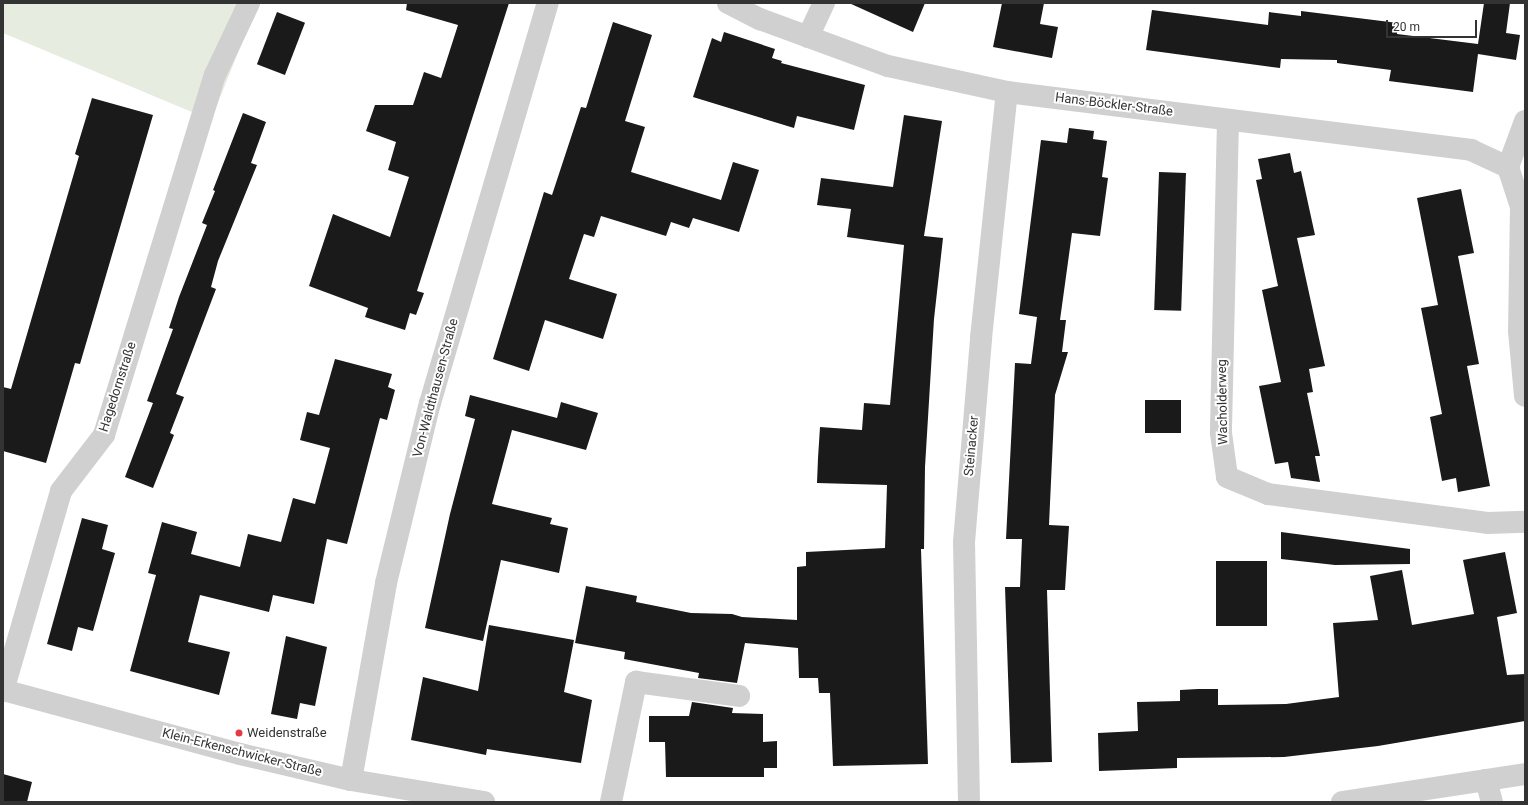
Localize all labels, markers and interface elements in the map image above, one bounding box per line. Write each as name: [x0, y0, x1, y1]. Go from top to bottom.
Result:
scale bar: [1388, 12, 1479, 38]
text: 20 m: [1393, 20, 1420, 34]
street label: Hans-Böckler-Straße: [1054, 90, 1174, 120]
street label: Von-Waldthausen-Straße: [410, 317, 462, 459]
street label: Hagedornstraße: [96, 340, 140, 434]
street label: Wacholderweg: [1214, 359, 1232, 445]
street label: Steinacker: [962, 415, 982, 477]
place label: Weidenstraße: [247, 725, 327, 741]
street label: Klein-Erkenschwicker-Straße: [161, 726, 323, 780]
marker: Weidenstraße: [234, 728, 244, 738]

